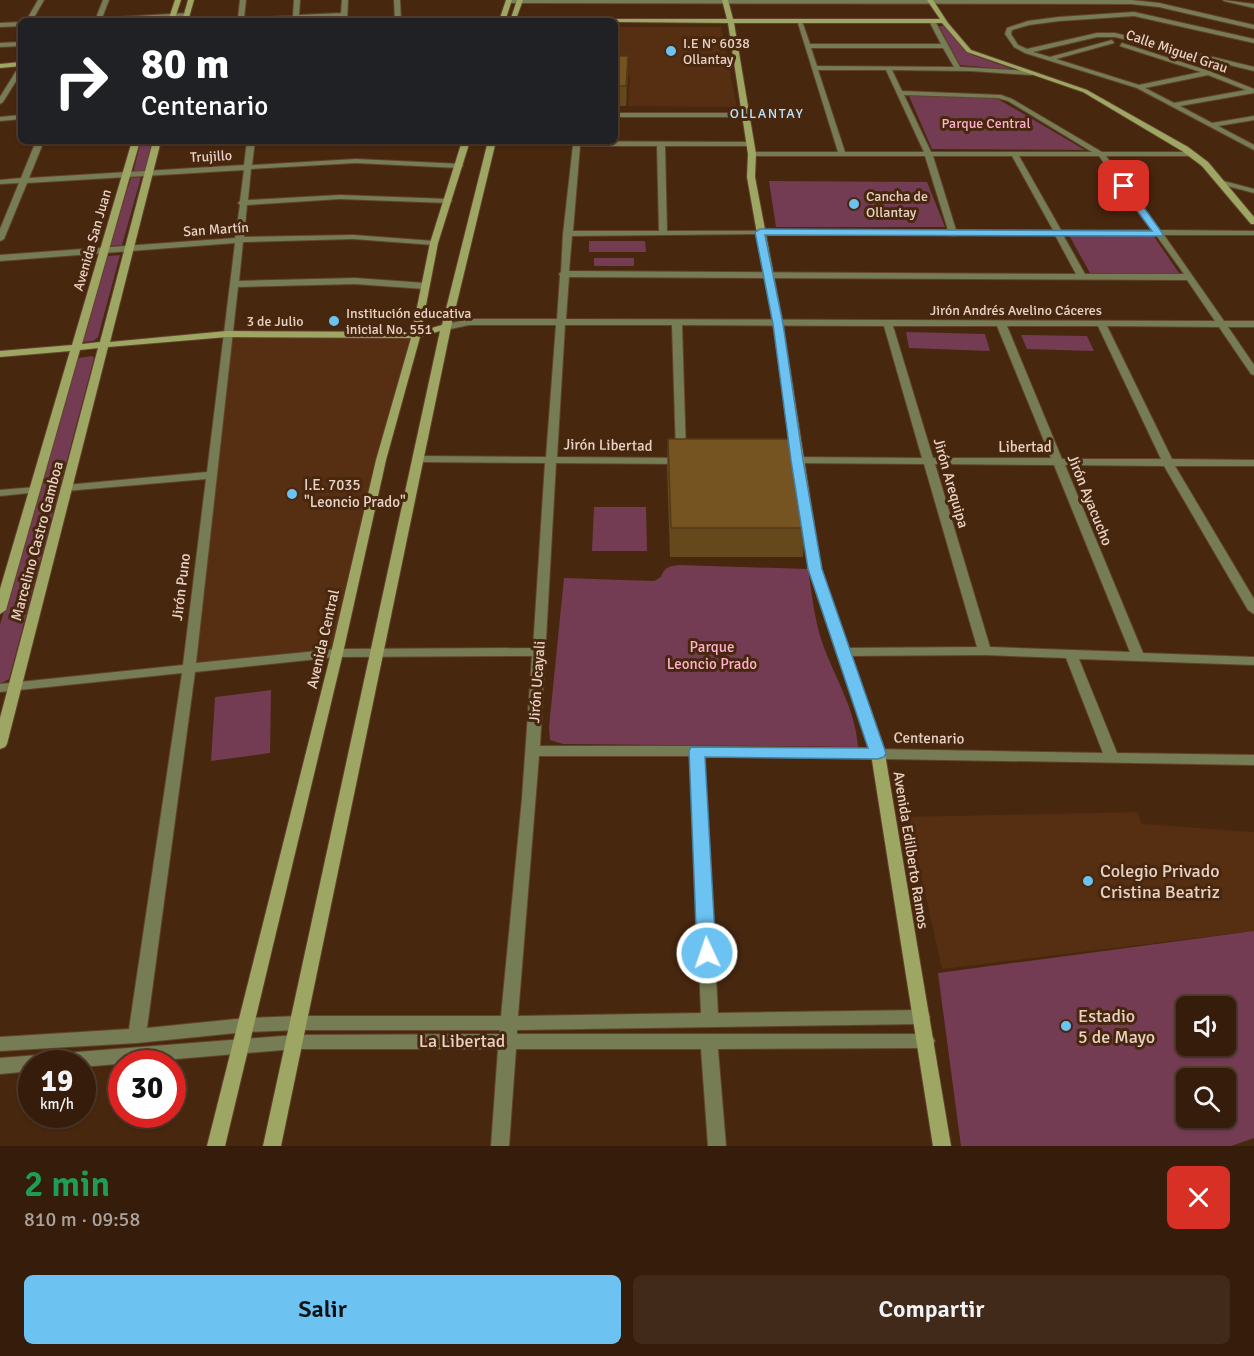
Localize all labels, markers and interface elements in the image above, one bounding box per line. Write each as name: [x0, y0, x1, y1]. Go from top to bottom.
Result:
street label: Calle Miguel Grau: [1124, 26, 1230, 77]
place label: I.E N° 6038 Ollantay: [683, 35, 750, 68]
text: 80 m: [141, 39, 230, 90]
icon: right: [42, 42, 120, 120]
marker: I.E N° 6038 Ollantay: [664, 44, 678, 58]
text: Centenario: [141, 90, 268, 123]
district label: OLLANTAY: [730, 105, 804, 122]
park label: Parque Central: [941, 115, 1031, 132]
street label: Trujillo: [190, 147, 232, 166]
pin: [1098, 160, 1149, 211]
icon: arrive: [1107, 169, 1140, 202]
street label: Avenida San Juan: [70, 187, 115, 293]
place label: Cancha de Ollantay: [866, 188, 928, 221]
marker: Cancha de Ollantay: [847, 197, 861, 211]
street label: San Martín: [183, 219, 249, 240]
street label: Jirón Andrés Avelino Cáceres: [930, 302, 1102, 319]
place label: Institución educativa inicial No. 551: [346, 305, 471, 338]
street label: 3 de Julio: [246, 313, 304, 330]
marker: Institución educativa inicial No. 551: [327, 314, 341, 328]
street label: Jirón Libertad: [563, 435, 653, 455]
street label: Jirón Arequipa: [930, 436, 972, 530]
street label: Libertad: [998, 438, 1052, 456]
street label: Jirón Ayacucho: [1064, 452, 1117, 548]
street label: Marcelino Castro Gamboa: [7, 459, 67, 623]
place label: I.E. 7035 "Leoncio Prado": [304, 476, 406, 511]
marker: I.E. 7035 "Leoncio Prado": [285, 487, 299, 501]
street label: Jirón Puno: [168, 552, 194, 622]
street label: Avenida Central: [303, 588, 343, 690]
park label: Parque Leoncio Prado: [667, 638, 757, 673]
street label: Jirón Ucayali: [525, 640, 549, 724]
street label: Centenario: [894, 728, 965, 748]
street label: Avenida Edilberto Ramos: [890, 770, 932, 930]
place label: Colegio Privado Cristina Beatriz: [1100, 860, 1220, 903]
marker: Colegio Privado Cristina Beatriz: [1081, 874, 1095, 888]
position arrow: [675, 921, 739, 985]
map controls: [1176, 996, 1236, 1128]
button: sound: [1176, 996, 1236, 1056]
place label: Estadio 5 de Mayo: [1078, 1005, 1155, 1048]
marker: Estadio 5 de Mayo: [1059, 1019, 1073, 1033]
street label: La Libertad: [419, 1030, 505, 1052]
speed limit sign: 30: [108, 1050, 186, 1128]
text: 19: [41, 1063, 73, 1100]
button: search: [1176, 1068, 1236, 1128]
text: km/h: [40, 1095, 74, 1113]
text: 2 min: [24, 1162, 110, 1207]
button: close: [1167, 1166, 1230, 1229]
text: 810 m · 09:58: [24, 1207, 140, 1232]
button: Salir: [24, 1275, 621, 1344]
button: Compartir: [633, 1275, 1230, 1344]

